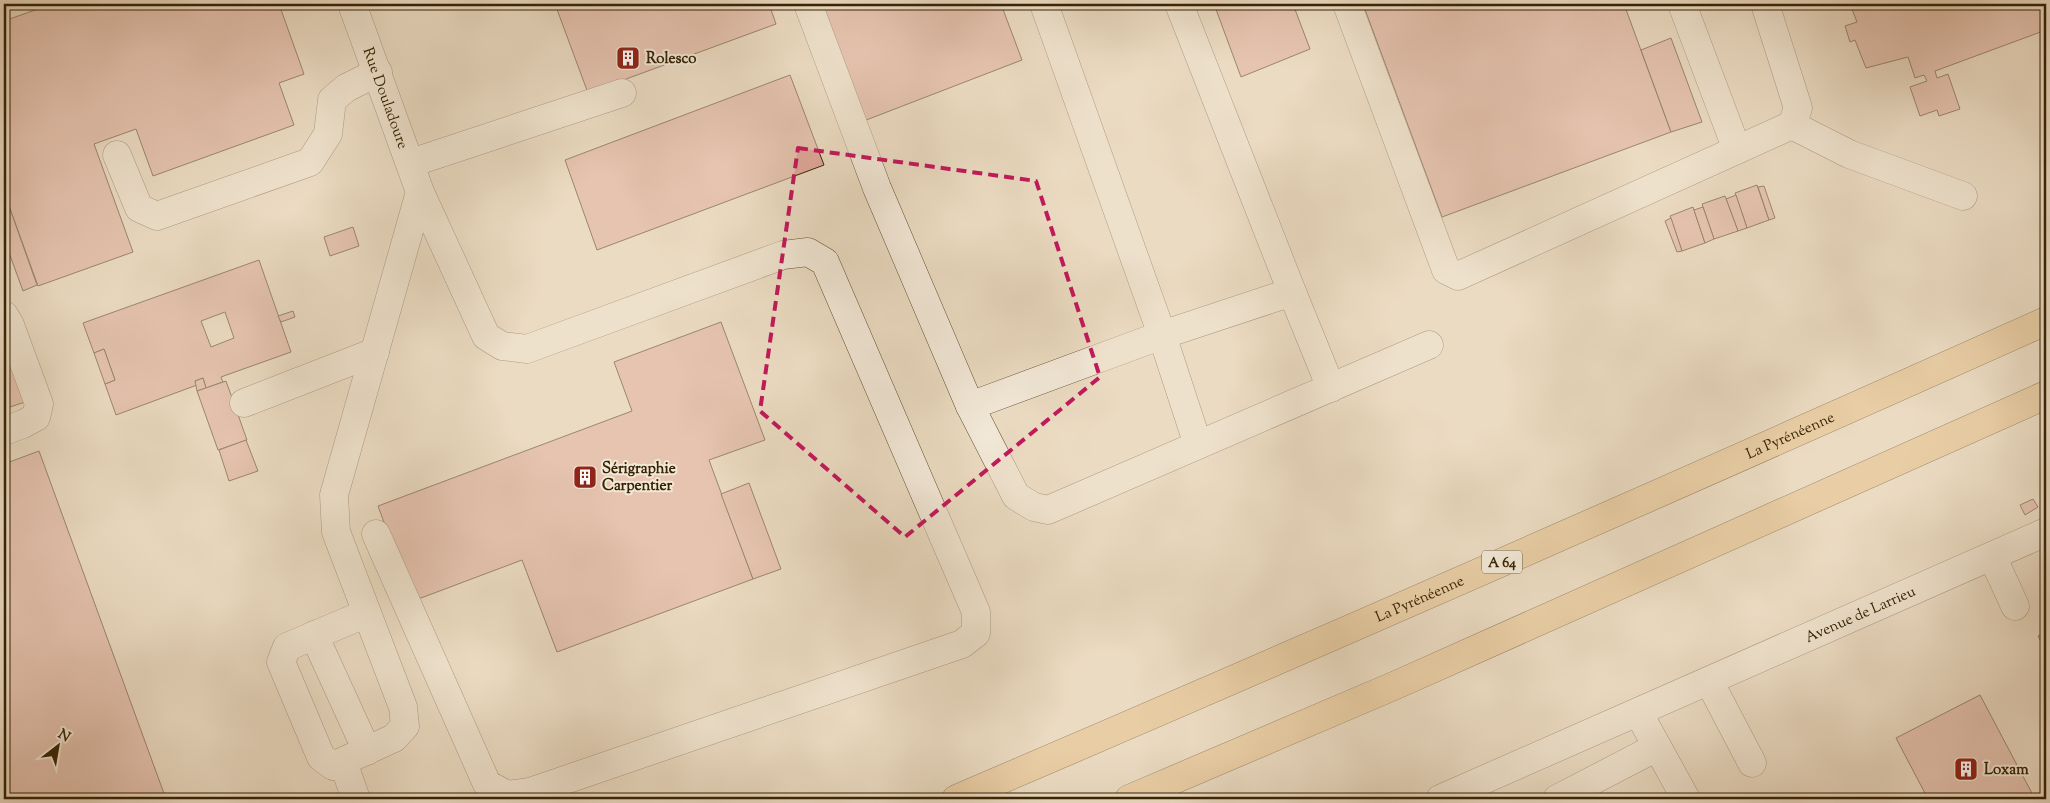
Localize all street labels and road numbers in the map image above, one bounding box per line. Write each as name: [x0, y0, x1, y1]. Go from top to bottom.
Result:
street label: Rue Douladoure: [357, 45, 413, 152]
street label: La Pyrénéenne: [1743, 408, 1838, 465]
road number: A 64: [1482, 550, 1522, 574]
street label: La Pyrénéenne: [1372, 571, 1468, 628]
street label: Avenue de Larrieu: [1802, 582, 1920, 649]

